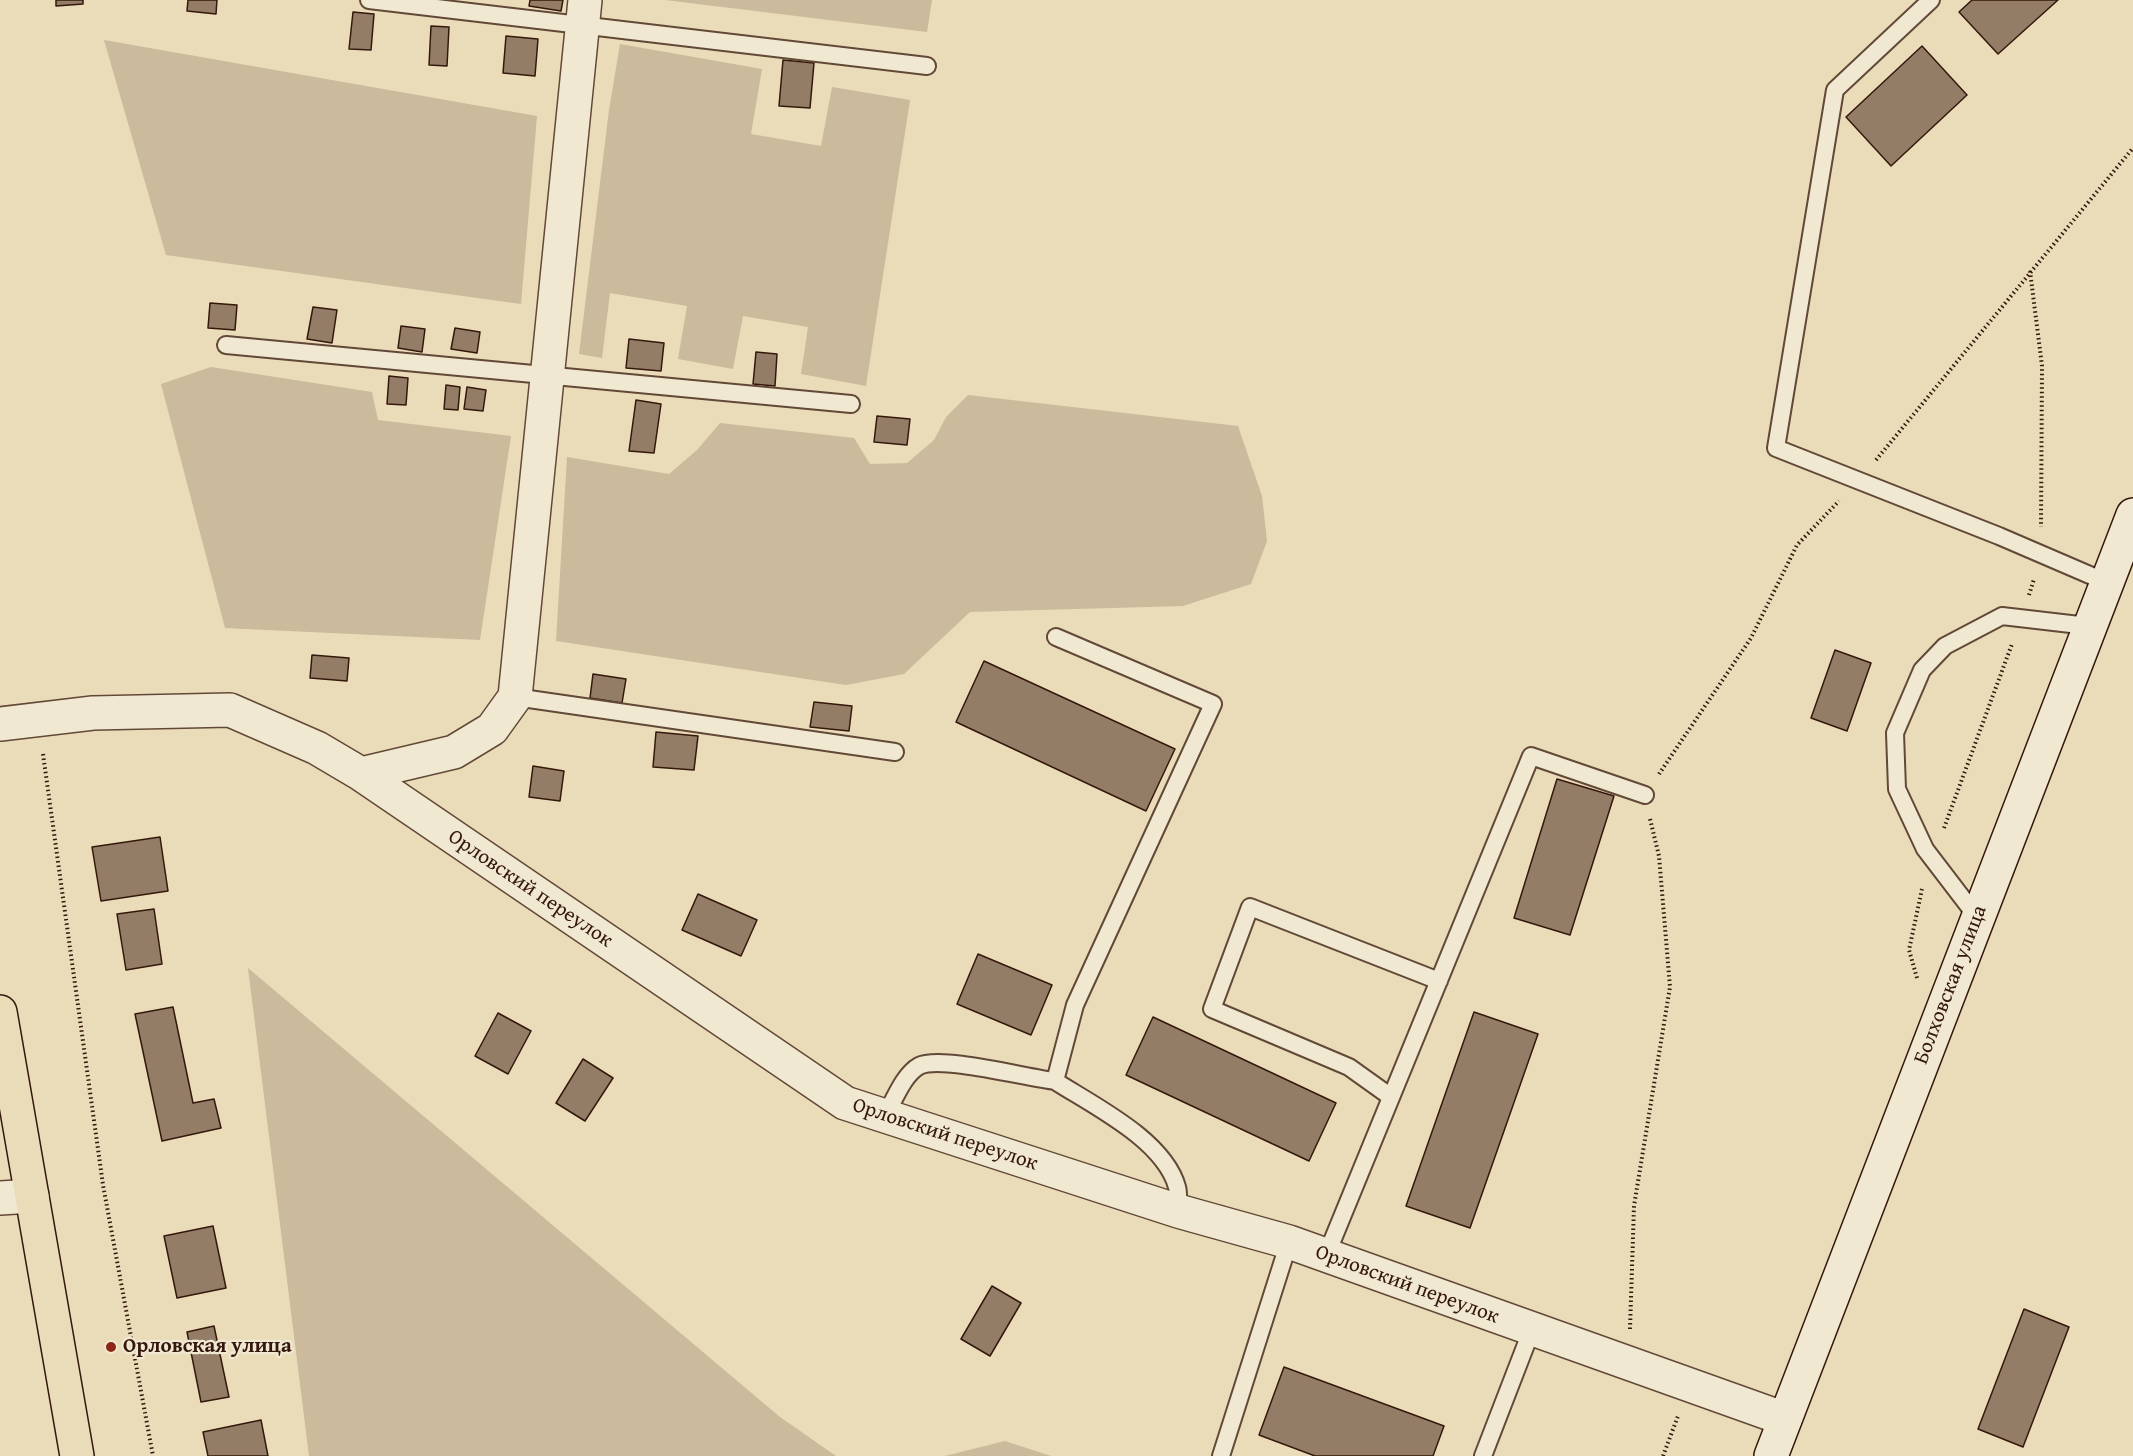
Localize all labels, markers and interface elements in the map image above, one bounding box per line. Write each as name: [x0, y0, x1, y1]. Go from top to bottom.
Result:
street label: Орловский переулок: [443, 824, 617, 954]
street label: Болховская улица: [1909, 902, 1993, 1068]
street label: Орловский переулок: [849, 1093, 1041, 1177]
street label: Орловский переулок: [1312, 1240, 1502, 1330]
place label: Орловская улица: [123, 1334, 292, 1360]
marker: Орловская улица: [104, 1340, 118, 1354]

